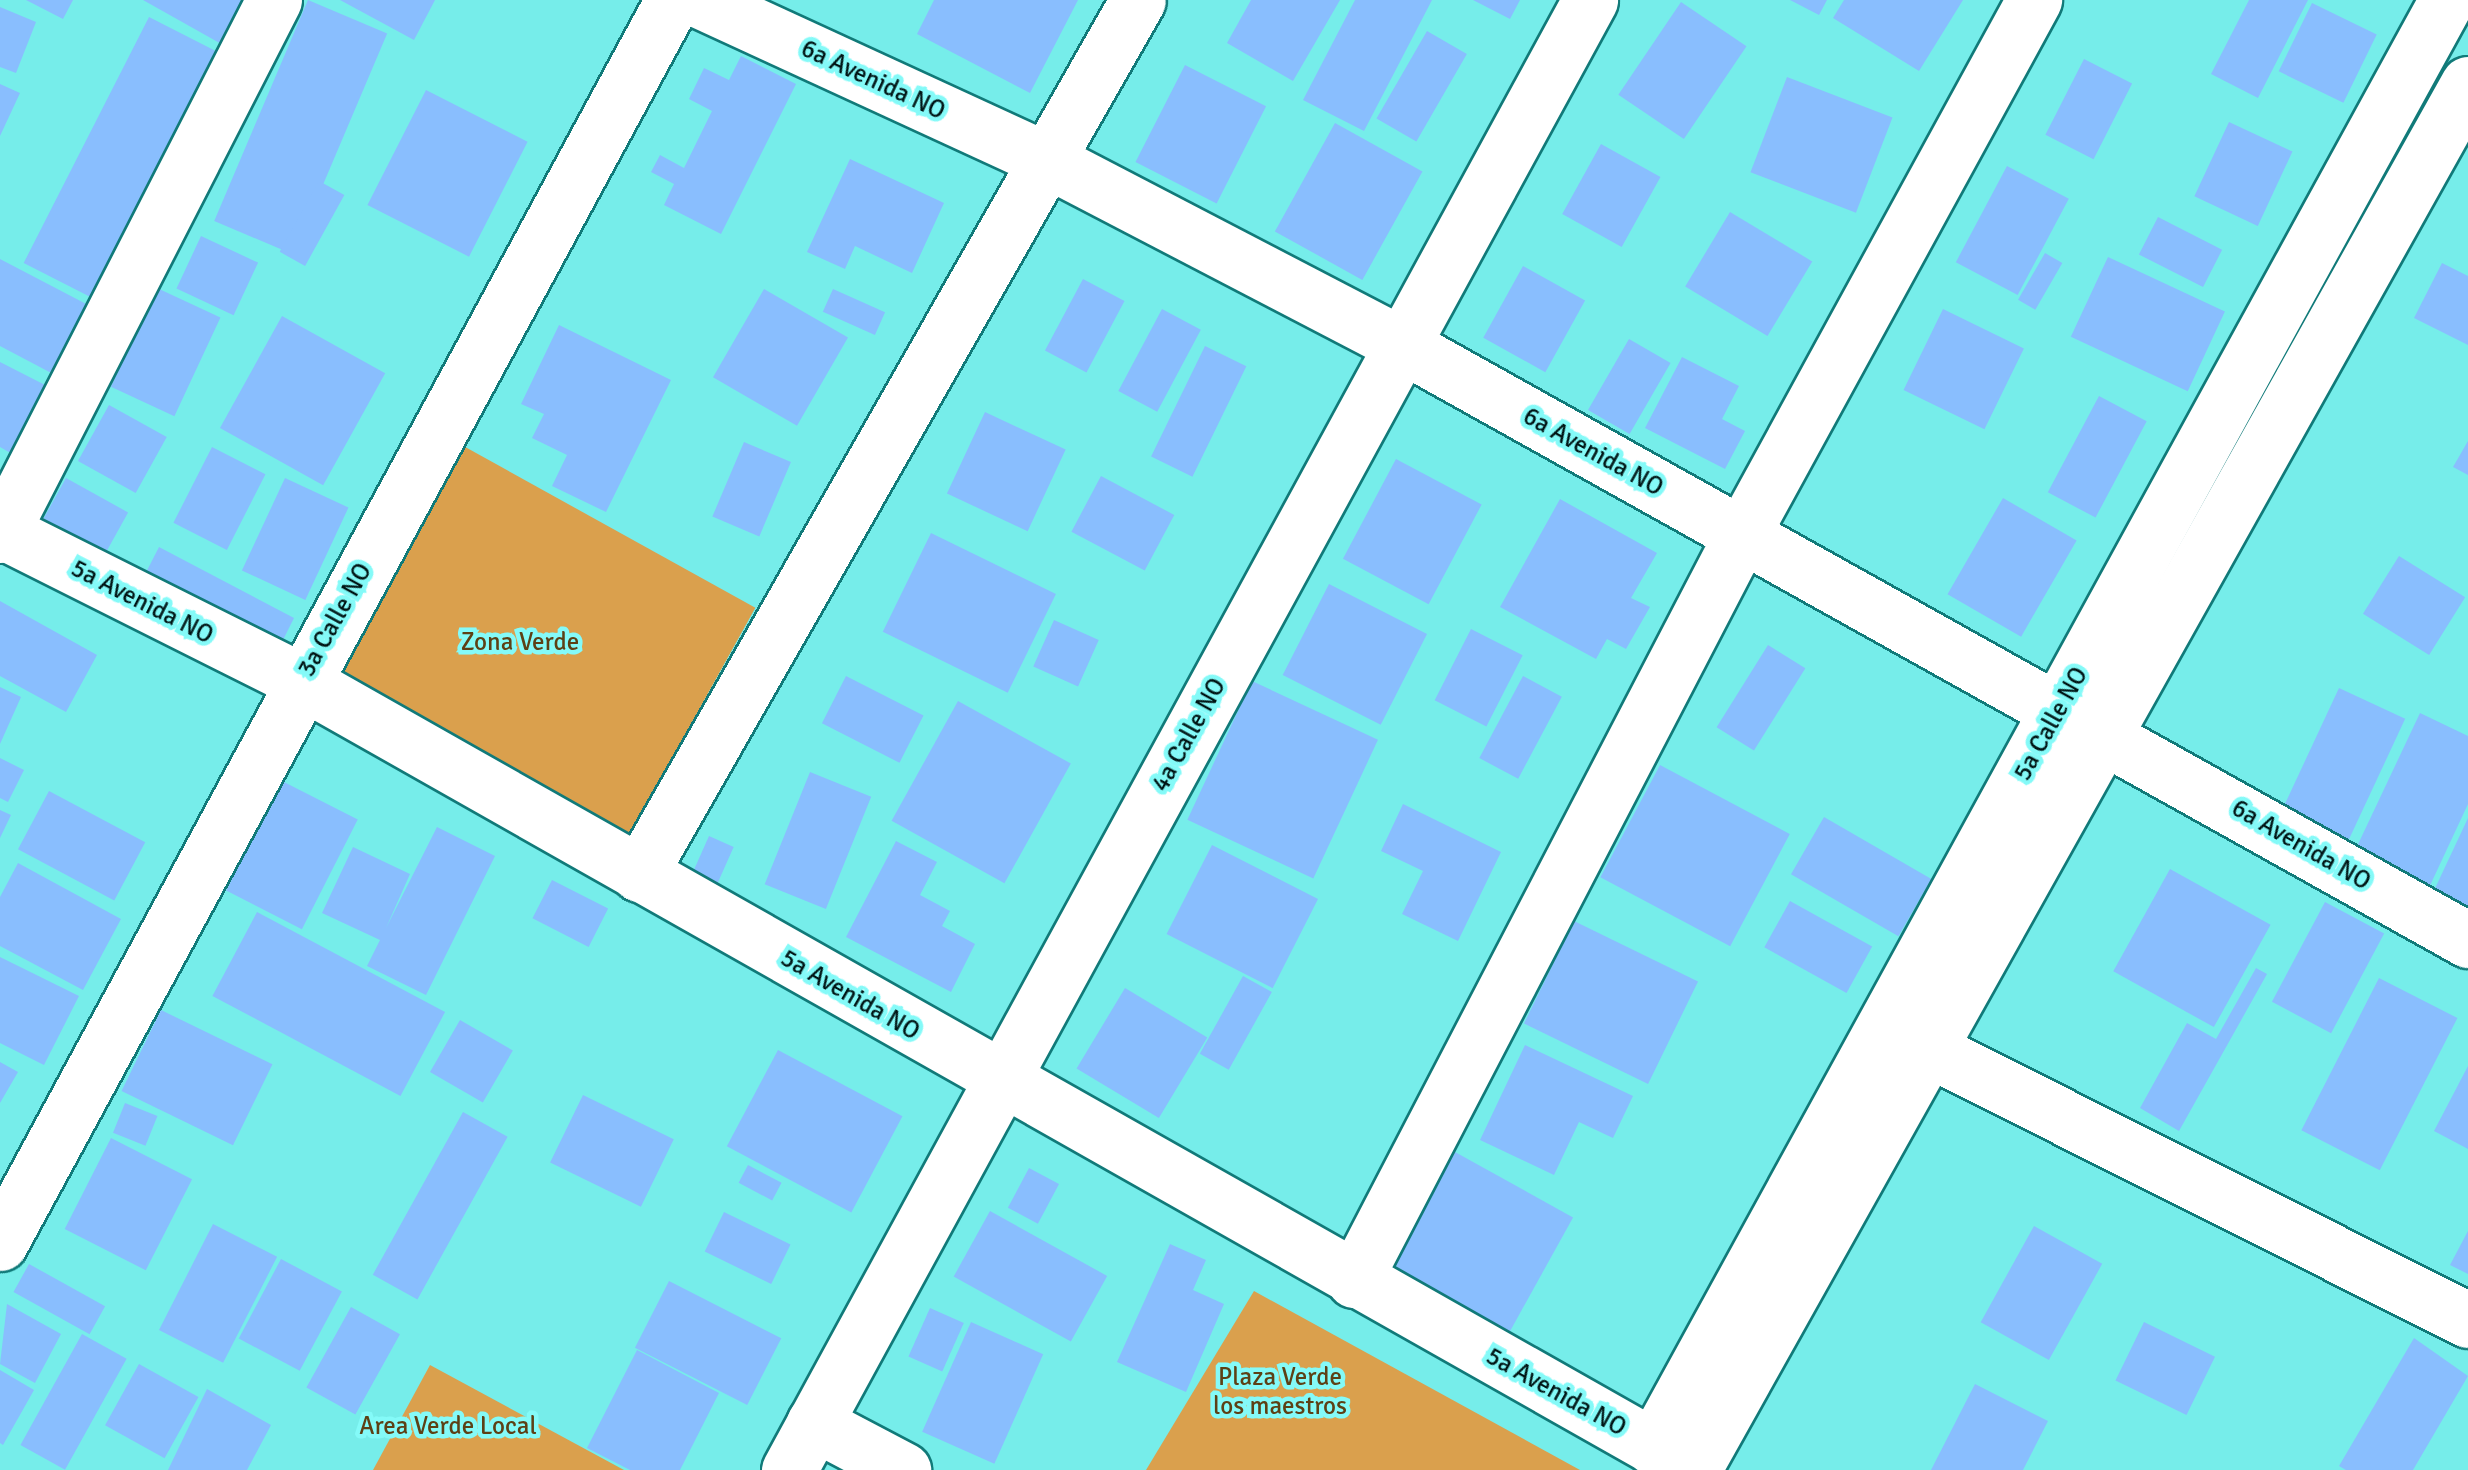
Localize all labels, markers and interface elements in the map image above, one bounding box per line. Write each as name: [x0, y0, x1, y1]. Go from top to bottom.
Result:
street label: 6a Avenida NO: [796, 34, 950, 126]
street label: 6a Avenida NO: [1518, 401, 1668, 503]
street label: 5a Avenida NO: [66, 553, 218, 651]
street label: 3a Calle NO: [292, 558, 378, 682]
park label: Zona Verde: [461, 627, 579, 657]
street label: 5a Calle NO: [2008, 662, 2094, 786]
street label: 4a Calle NO: [1146, 673, 1232, 797]
street label: 6a Avenida NO: [2226, 793, 2376, 897]
street label: 5a Avenida NO: [775, 943, 925, 1047]
street label: 5a Avenida NO: [1481, 1341, 1631, 1443]
park label: Plaza Verde los maestros: [1213, 1363, 1347, 1422]
park label: Area Verde Local: [359, 1411, 537, 1441]

